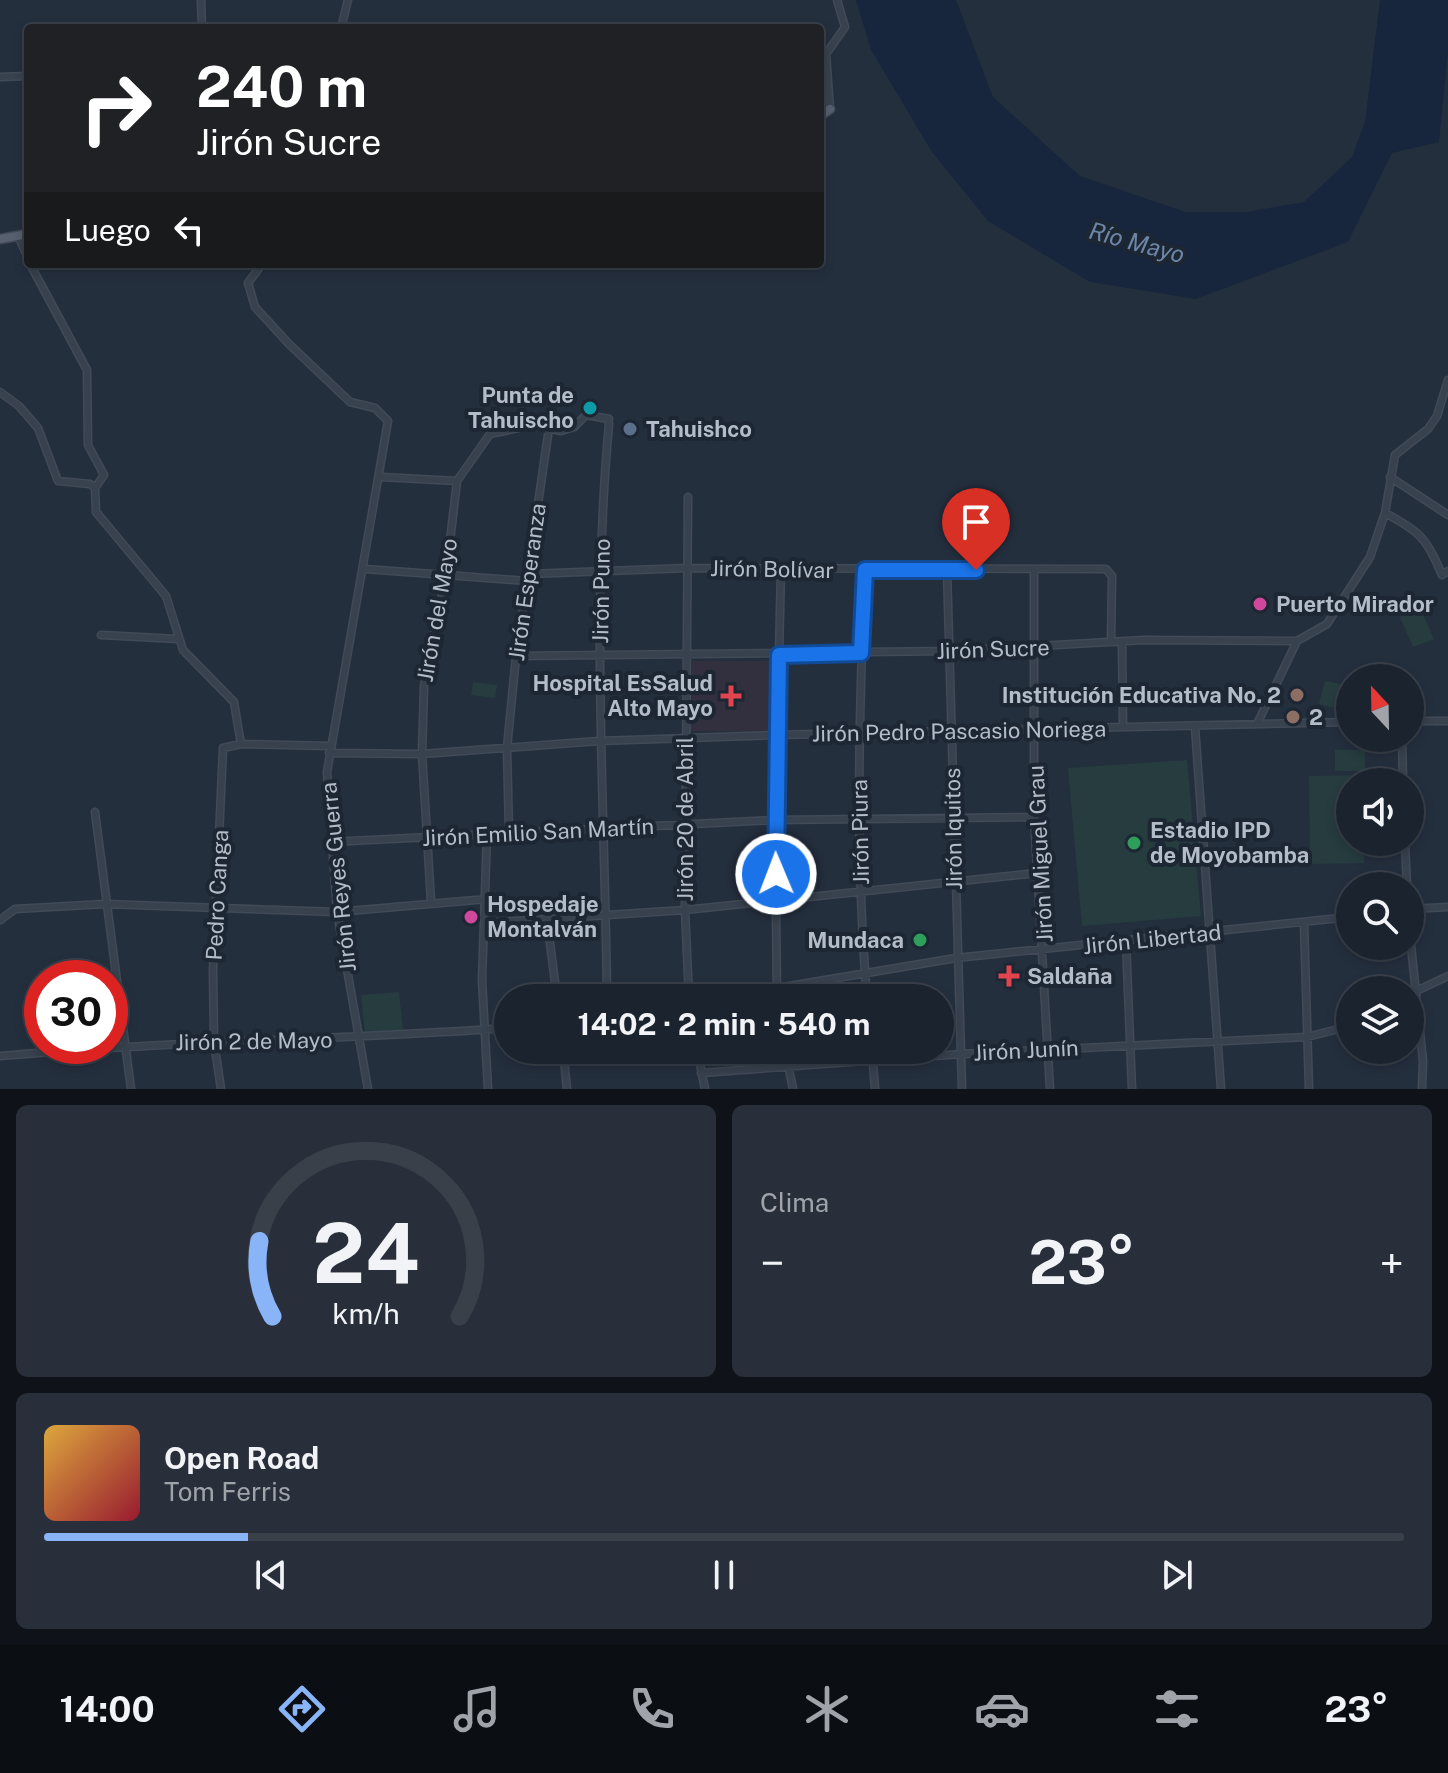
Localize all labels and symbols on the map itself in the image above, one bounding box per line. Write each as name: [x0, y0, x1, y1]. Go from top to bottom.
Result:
water label: Río Mayo: [1086, 216, 1188, 268]
place label: Punta de Tahuischo: [468, 382, 574, 433]
marker: Punta de Tahuischo: [581, 399, 599, 417]
place label: Tahuishco: [646, 416, 752, 442]
marker: Tahuishco: [621, 420, 639, 438]
pin: [942, 488, 1010, 570]
street label: Jirón Esperanza: [503, 501, 551, 663]
street label: Jirón del Mayo: [412, 536, 462, 684]
street label: Jirón Puno: [587, 538, 615, 644]
street label: Jirón Bolívar: [710, 555, 834, 583]
place label: Puerto Mirador: [1276, 591, 1434, 617]
marker: Puerto Mirador: [1251, 595, 1269, 613]
street label: Jirón Sucre: [936, 634, 1050, 664]
north arrow: [1336, 664, 1424, 752]
place label: Hospital EsSalud Alto Mayo: [533, 670, 713, 721]
place label: Institución Educativa No. 2: [1002, 682, 1281, 708]
marker: Hospital EsSalud Alto Mayo: [720, 685, 742, 707]
marker: Institución Educativa No. 2: [1288, 686, 1306, 704]
place label: 2: [1309, 704, 1323, 730]
marker: 2: [1284, 708, 1302, 726]
street label: Jirón Pedro Pascasio Noriega: [812, 715, 1106, 747]
street label: Jirón 20 de Abril: [672, 736, 698, 902]
street label: Jirón Miguel Grau: [1022, 765, 1058, 943]
street label: Jirón Iquitos: [939, 768, 967, 890]
street label: Jirón Piura: [846, 779, 874, 885]
street label: Jirón Reyes Guerra: [315, 781, 361, 973]
street label: Jirón Emilio San Martín: [421, 813, 655, 851]
place label: Estadio IPD de Moyobamba: [1150, 817, 1309, 868]
street label: Pedro Canga: [201, 829, 233, 961]
position arrow: [734, 832, 818, 916]
marker: Estadio IPD de Moyobamba: [1125, 834, 1143, 852]
place label: Hospedaje Montalván: [487, 891, 599, 942]
marker: Hospedaje Montalván: [462, 908, 480, 926]
street label: Jirón Libertad: [1082, 919, 1222, 959]
place label: Mundaca: [807, 927, 904, 953]
marker: Mundaca: [911, 931, 929, 949]
speed limit sign: 30: [24, 960, 128, 1064]
place label: Saldaña: [1027, 963, 1112, 989]
marker: Saldaña: [998, 965, 1020, 987]
street label: Jirón 2 de Mayo: [175, 1027, 333, 1055]
street label: Jirón Junín: [973, 1034, 1079, 1066]

